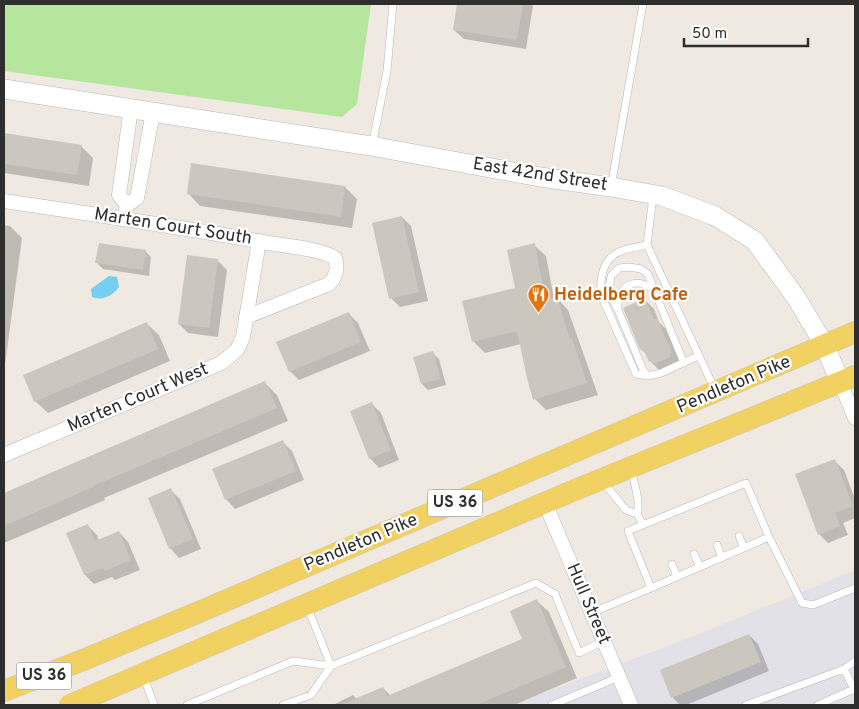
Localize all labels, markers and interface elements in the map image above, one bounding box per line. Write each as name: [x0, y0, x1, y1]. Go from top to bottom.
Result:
scale bar: [684, 15, 808, 47]
text: 50 m: [692, 25, 727, 44]
street label: East 42nd Street: [471, 153, 609, 197]
street label: Marten Court South: [93, 203, 253, 251]
restaurant icon: Heidelberg Cafe: [526, 283, 550, 314]
place label: Heidelberg Cafe: [554, 284, 688, 307]
street label: Pendleton Pike: [674, 351, 794, 419]
street label: Marten Court West: [64, 358, 212, 438]
road number: US 36: [428, 489, 482, 516]
street label: Pendleton Pike: [301, 509, 421, 577]
street label: Hull Street: [561, 560, 615, 648]
road number: US 36: [17, 662, 72, 689]

